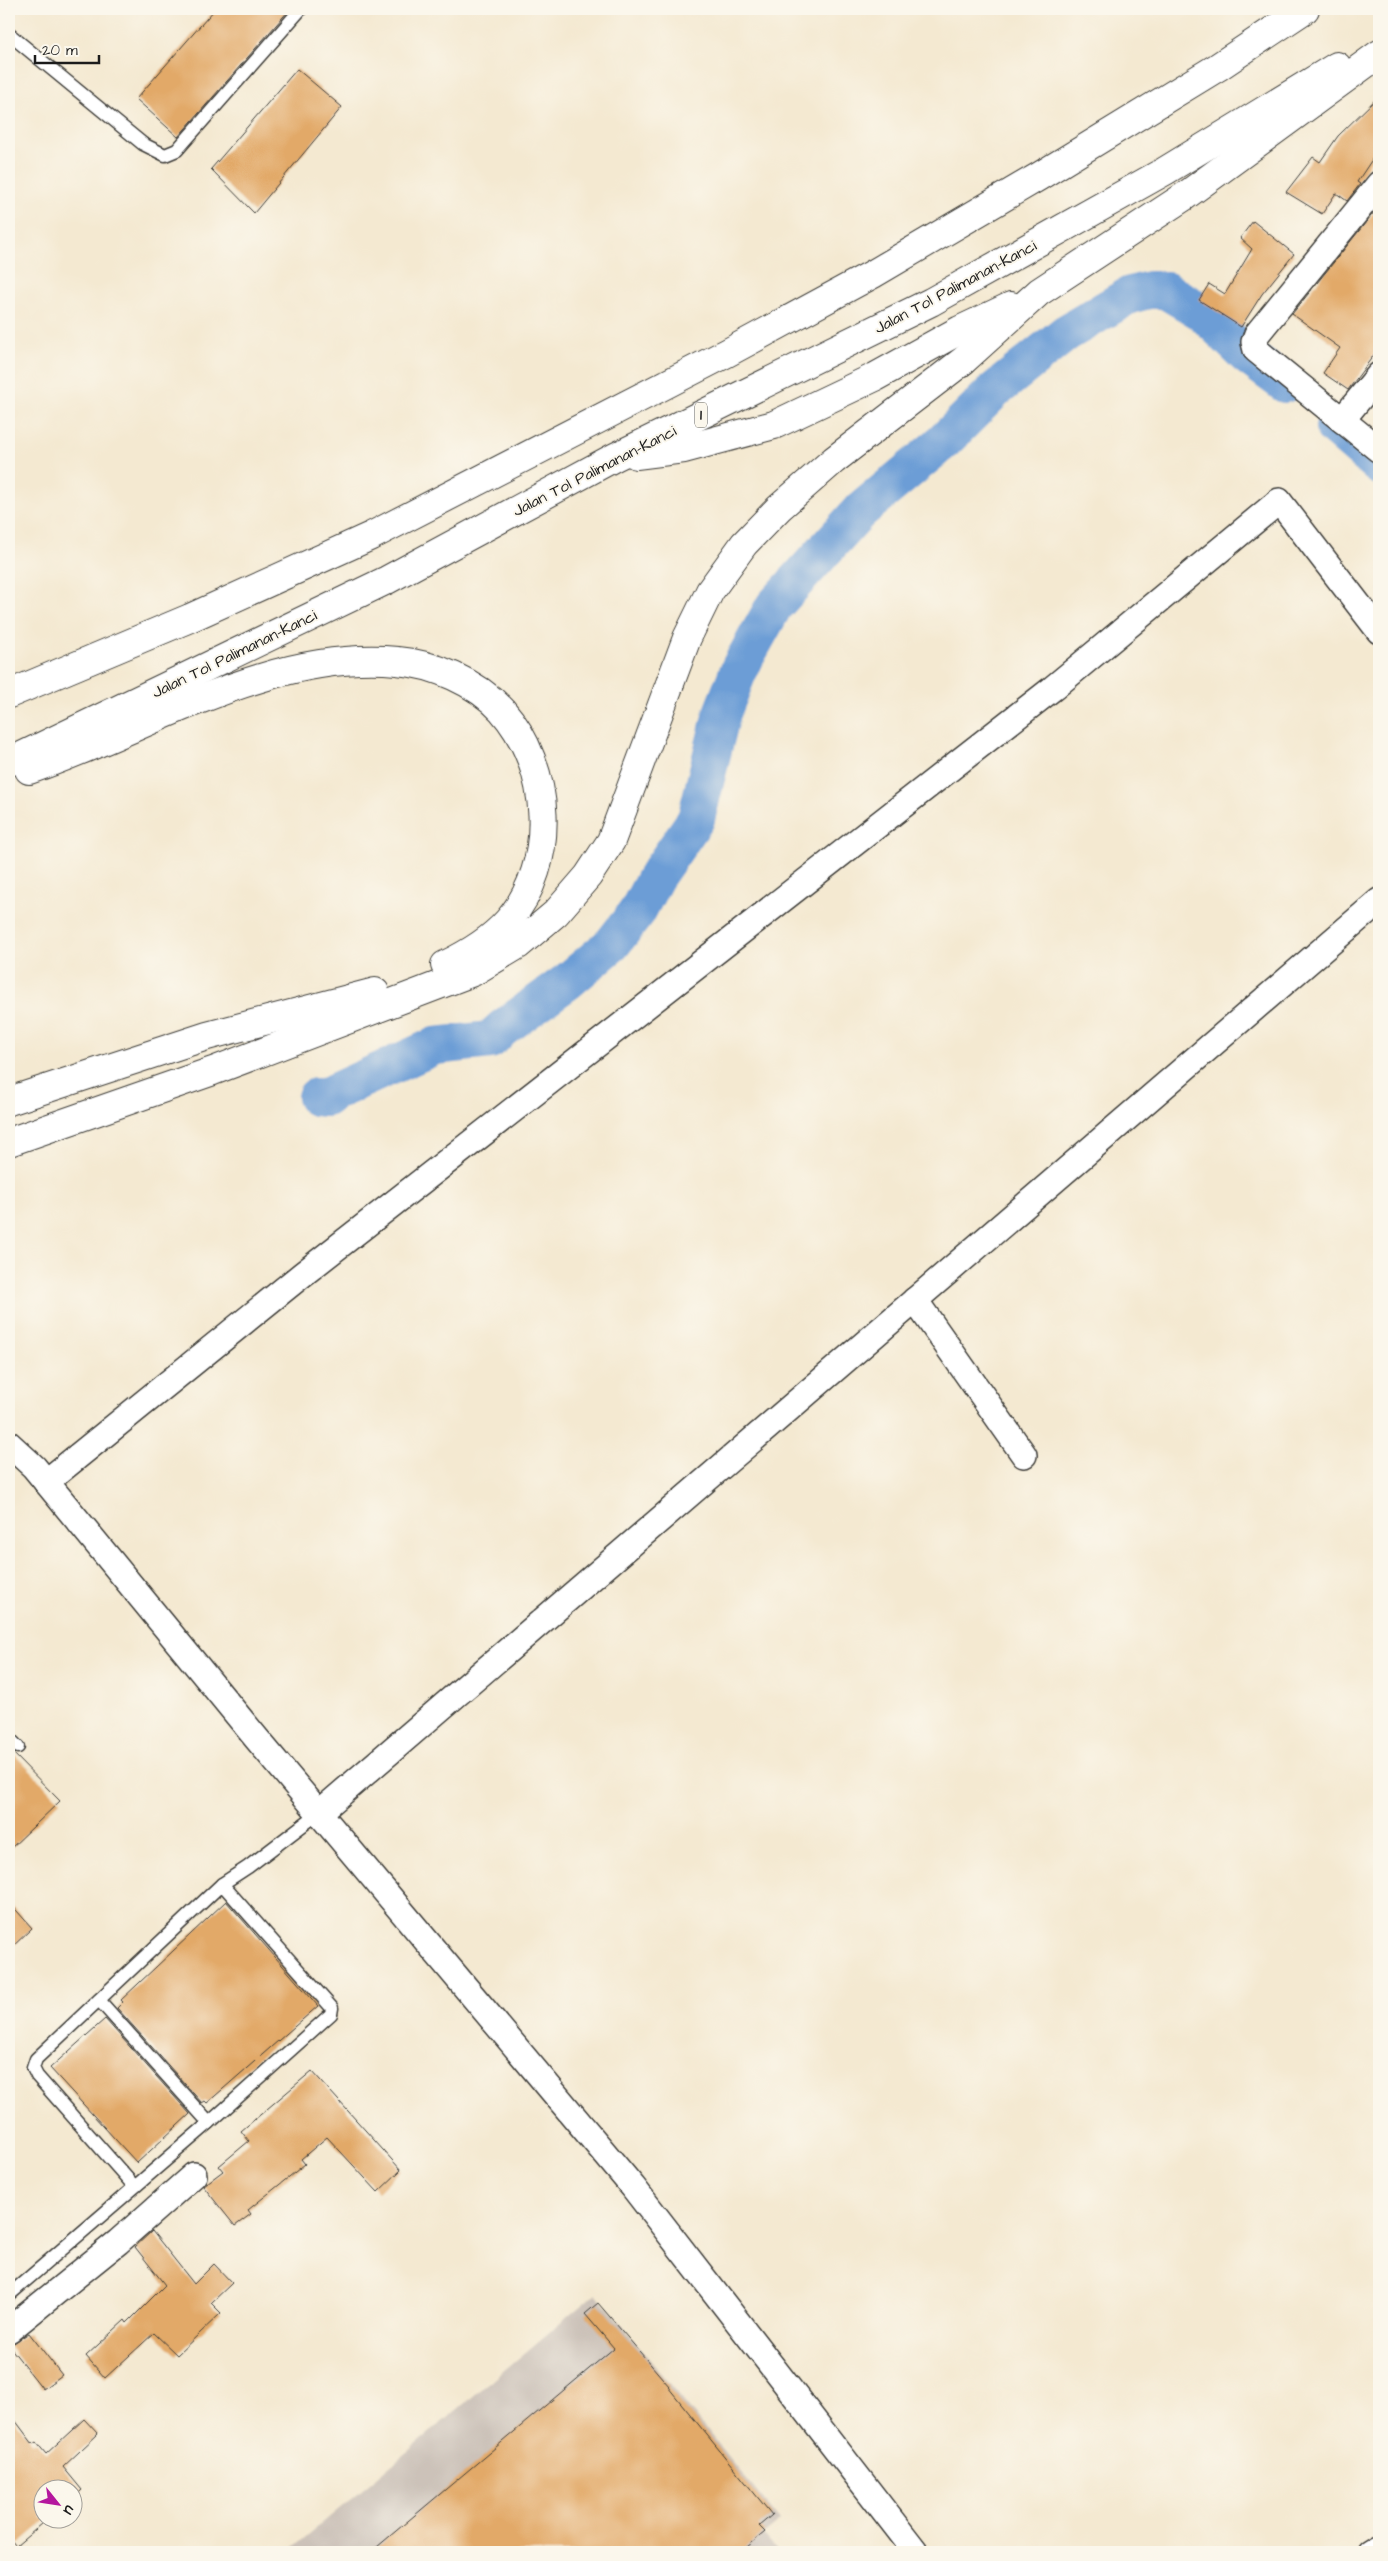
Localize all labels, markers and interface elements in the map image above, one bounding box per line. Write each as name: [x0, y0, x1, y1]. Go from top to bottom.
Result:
scale bar: [35, 32, 99, 64]
text: 20 m: [42, 40, 78, 61]
street label: Jalan Tol Palimanan–Kanci: [870, 234, 1041, 339]
road number: 1: [695, 402, 707, 428]
street label: Jalan Tol Palimanan–Kanci: [509, 420, 681, 522]
street label: Jalan Tol Palimanan–Kanci: [148, 604, 321, 703]
north arrow: [32, 2478, 82, 2528]
text: U: [58, 2502, 79, 2519]

